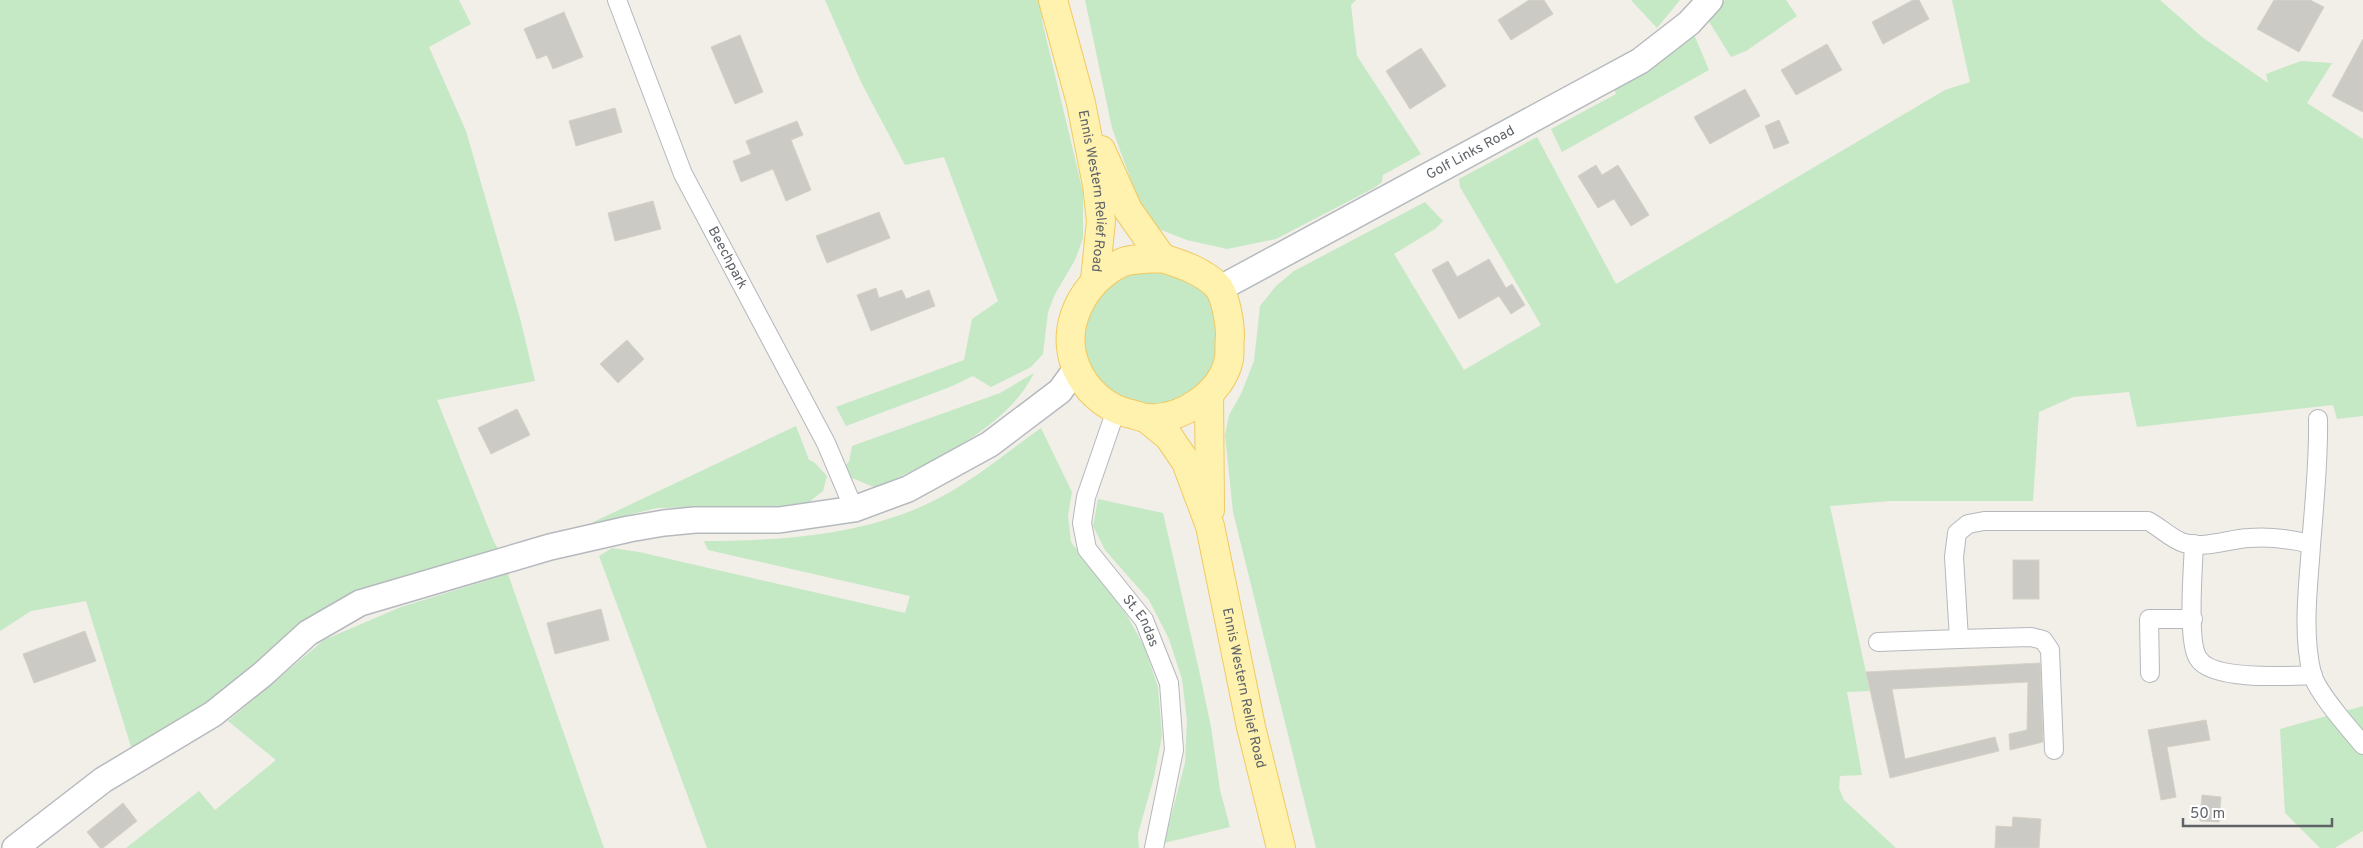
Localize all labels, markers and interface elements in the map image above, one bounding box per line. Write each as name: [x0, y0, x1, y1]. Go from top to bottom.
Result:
street label: Ennis Western Relief Road: [1074, 109, 1109, 273]
street label: Golf Links Road: [1423, 122, 1518, 184]
street label: Beechpark: [704, 224, 751, 292]
street label: St. Endas: [1119, 591, 1162, 649]
street label: Ennis Western Relief Road: [1218, 606, 1269, 770]
scale bar: [2183, 796, 2332, 828]
text: 50 m: [2190, 805, 2225, 824]

